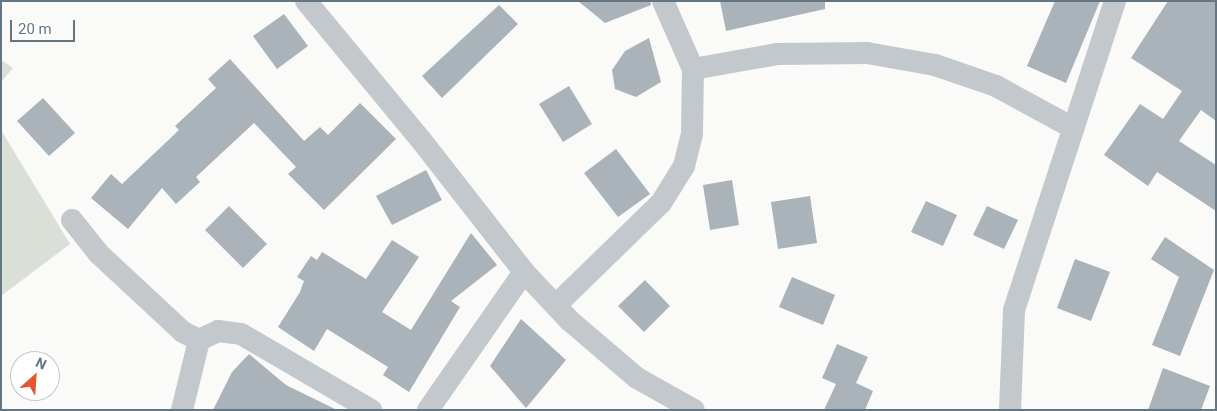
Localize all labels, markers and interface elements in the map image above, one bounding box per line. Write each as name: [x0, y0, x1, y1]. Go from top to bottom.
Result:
scale bar: [12, 10, 78, 42]
text: 20 m: [18, 20, 52, 38]
north arrow: [10, 351, 60, 401]
text: N: [33, 354, 49, 373]

